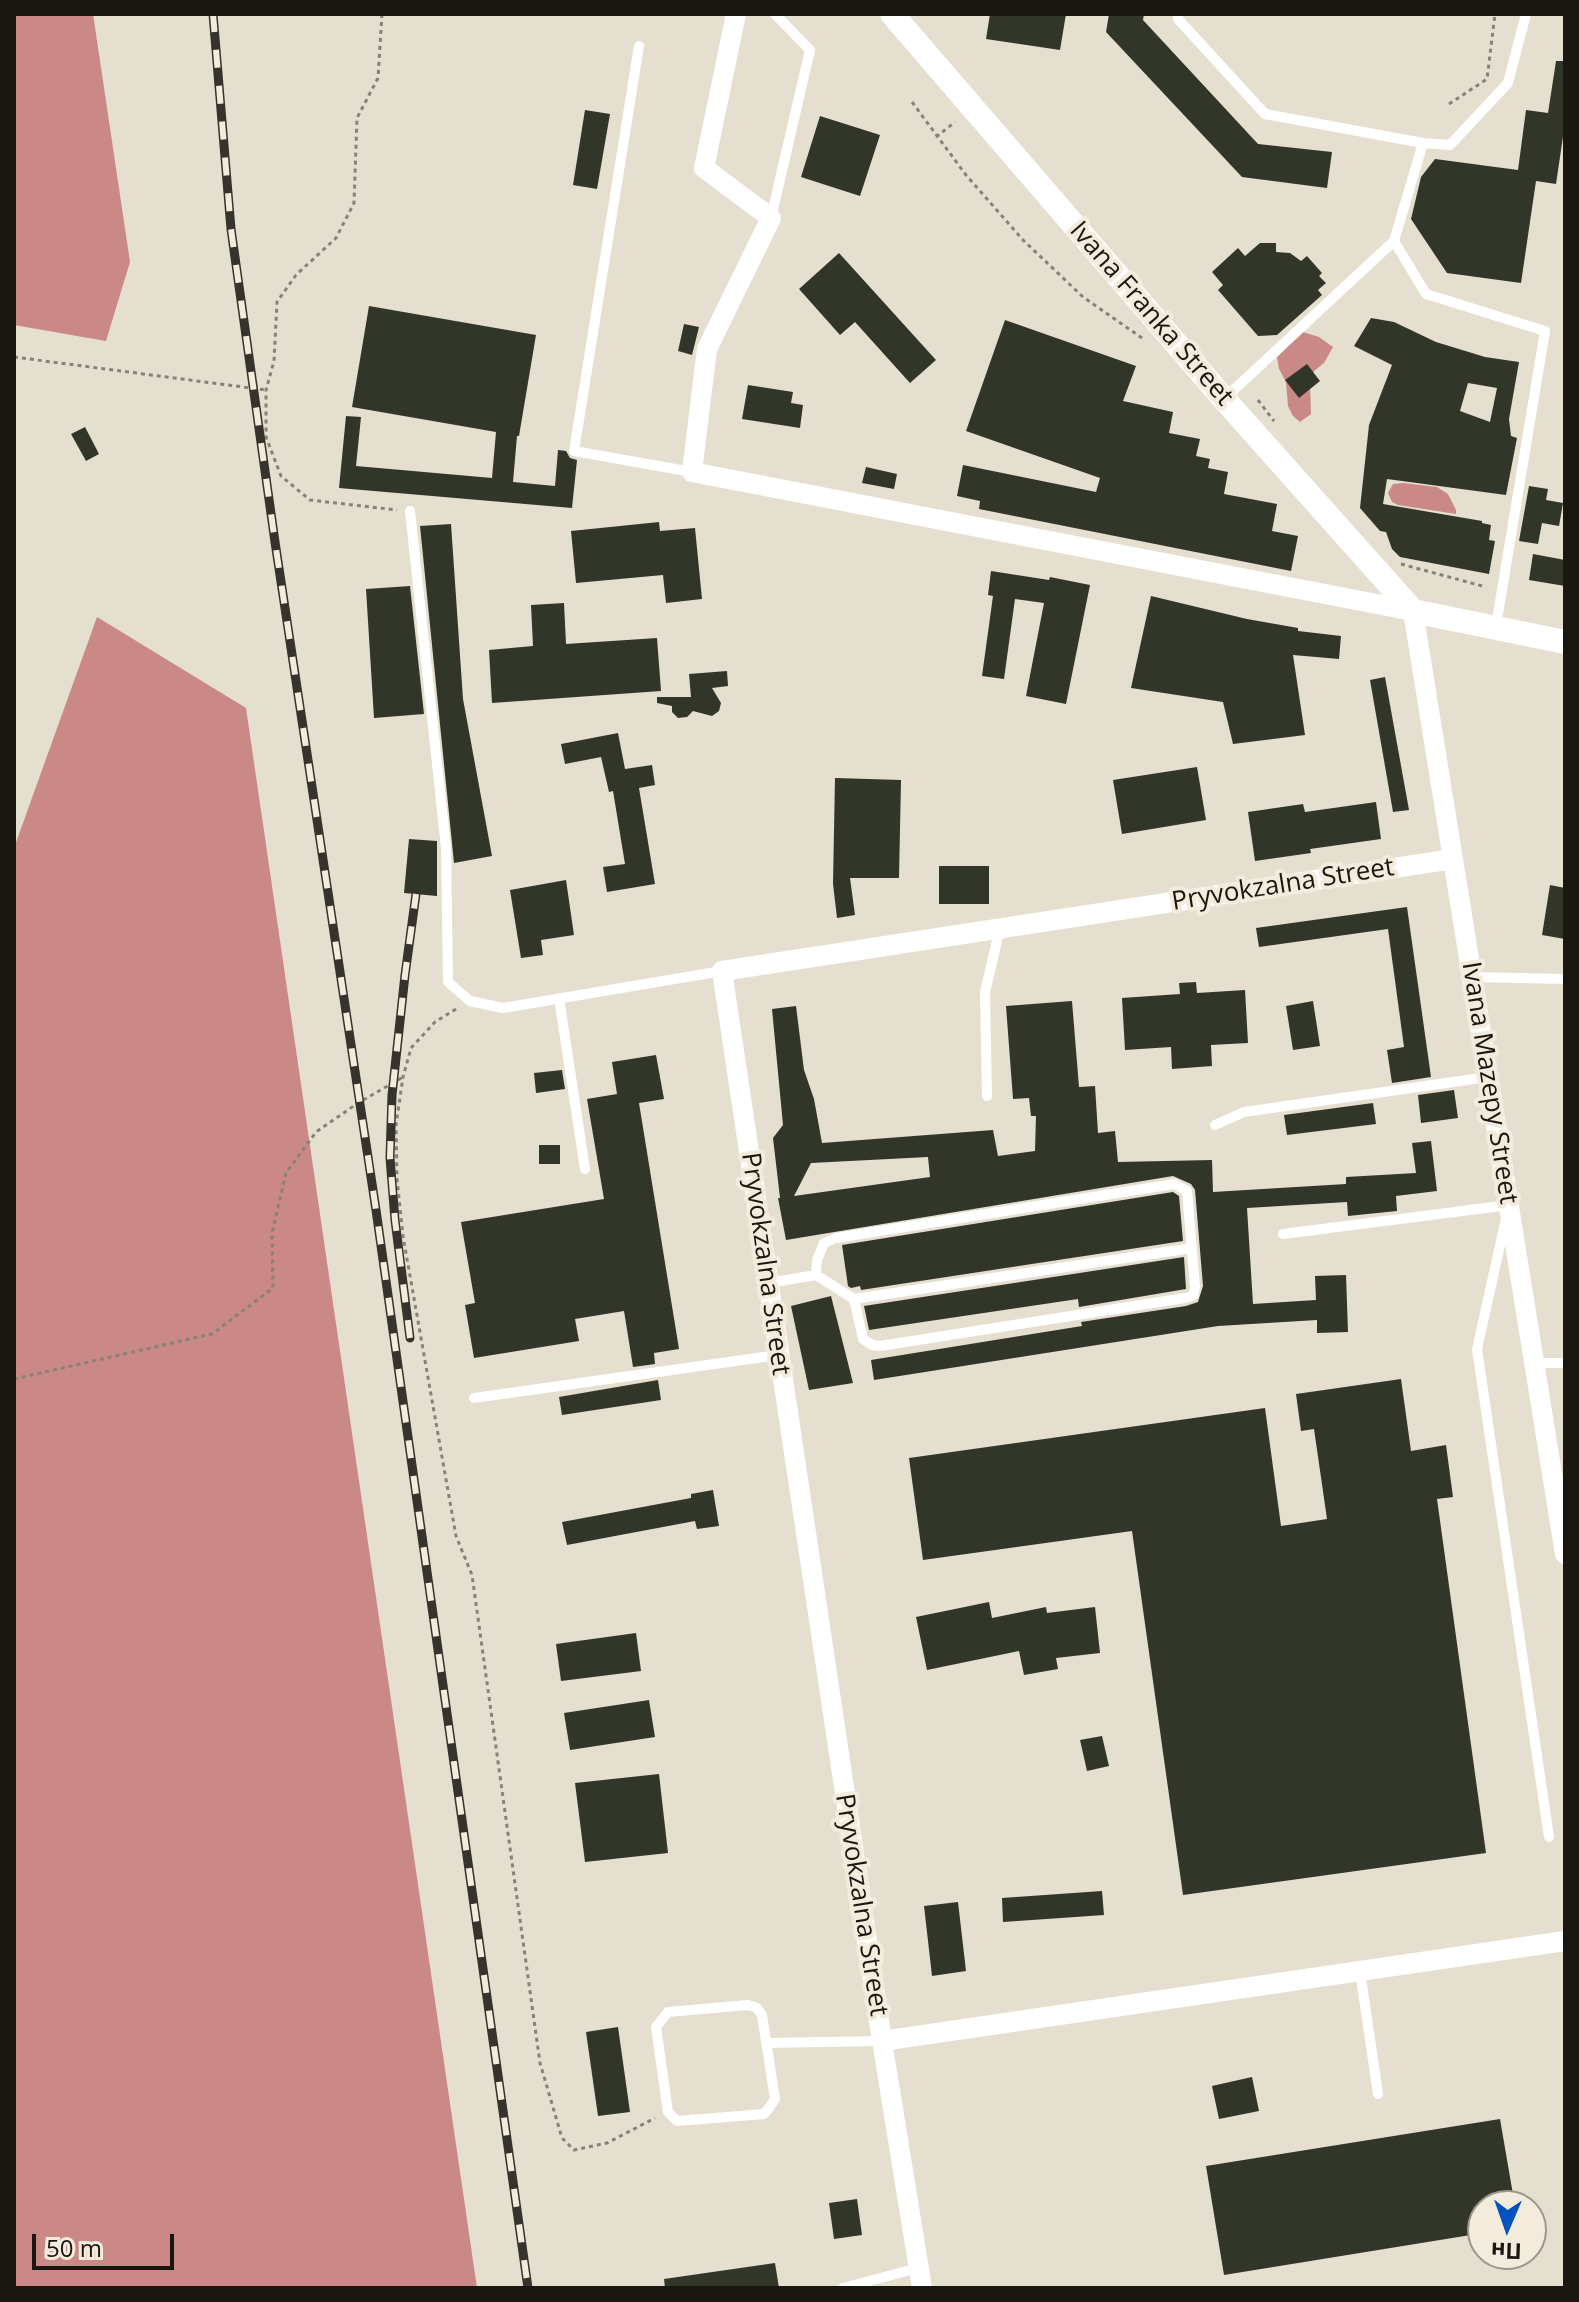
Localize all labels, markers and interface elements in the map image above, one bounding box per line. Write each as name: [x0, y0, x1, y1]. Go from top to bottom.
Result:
street label: Ivana Franka Street: [1063, 216, 1239, 412]
street label: Pryvokzalna Street: [1170, 852, 1396, 918]
street label: Ivana Mazepy Street: [1454, 960, 1524, 1206]
street label: Pryvokzalna Street: [734, 1151, 796, 1377]
street label: Pryvokzalna Street: [828, 1792, 894, 2018]
north arrow: [1467, 2190, 1547, 2270]
scale bar: [36, 2218, 178, 2268]
text: 50 m: [46, 2231, 102, 2264]
text: Пн: [1490, 2236, 1522, 2268]

